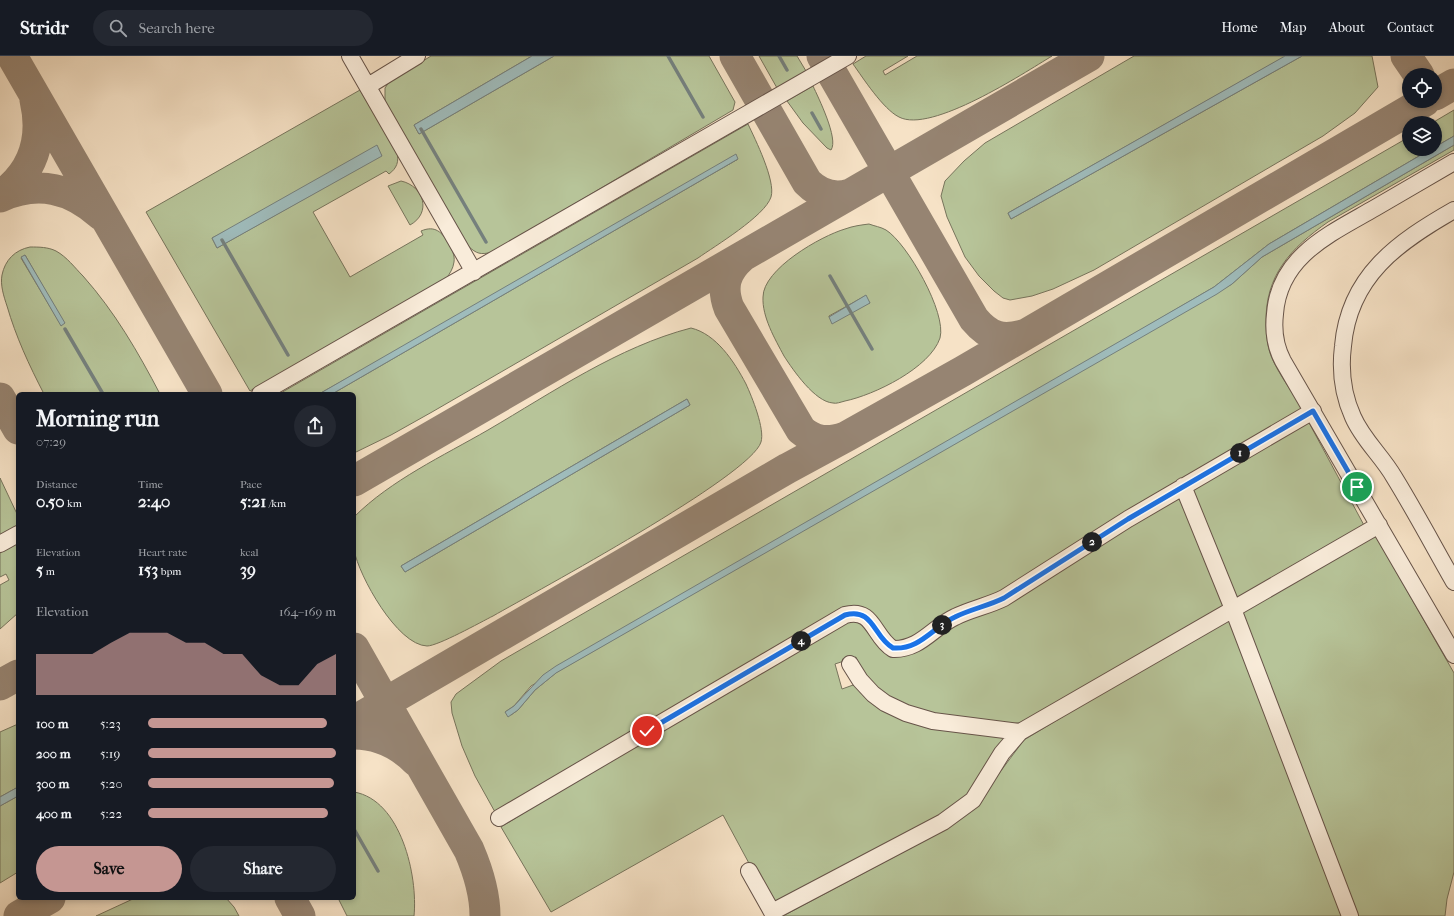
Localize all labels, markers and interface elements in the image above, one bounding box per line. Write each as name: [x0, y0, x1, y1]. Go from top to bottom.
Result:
search box: [93, 10, 373, 46]
text: Stridr: [20, 17, 69, 39]
icon: search: [107, 17, 129, 39]
text: Search here: [139, 19, 215, 37]
text: Home: [1221, 19, 1258, 36]
text: Map: [1280, 19, 1307, 36]
text: About: [1329, 19, 1365, 36]
text: Contact: [1387, 19, 1434, 36]
map controls: [1402, 68, 1442, 156]
button: locate: [1402, 68, 1442, 108]
button: layers: [1402, 116, 1442, 156]
button: share: [294, 405, 336, 447]
text: Morning run: [36, 406, 159, 432]
text: 07:29: [36, 434, 66, 449]
pin: 1: [1230, 443, 1250, 463]
text: 1: [1238, 446, 1242, 459]
pin: [1340, 470, 1374, 504]
icon: arrive: [1346, 476, 1368, 498]
text: Distance: [36, 478, 77, 491]
text: Time: [138, 478, 163, 491]
text: Pace: [240, 478, 262, 491]
text: 0.50: [36, 491, 65, 511]
text: 2:40: [138, 491, 170, 511]
text: 5:21: [240, 491, 266, 511]
text: km: [65, 497, 82, 510]
text: /km: [266, 497, 286, 510]
pin: 2: [1082, 532, 1102, 552]
text: 2: [1089, 535, 1095, 548]
text: Elevation: [36, 546, 80, 559]
text: Heart rate: [138, 546, 187, 559]
text: kcal: [240, 546, 259, 559]
text: 5: [36, 559, 43, 579]
text: 153: [138, 559, 158, 579]
text: 39: [240, 559, 256, 579]
text: m: [43, 565, 55, 578]
text: bpm: [158, 565, 182, 578]
text: Elevation: [36, 604, 89, 619]
text: 164–169 m: [279, 604, 336, 619]
pin: 3: [932, 615, 952, 635]
text: 3: [940, 618, 944, 631]
pin: 4: [791, 631, 811, 651]
text: 4: [798, 634, 804, 647]
pin: [630, 714, 664, 748]
text: 100 m: [36, 716, 69, 731]
text: 5:23: [100, 716, 121, 731]
icon: check: [636, 720, 658, 742]
text: 200 m: [36, 746, 71, 761]
text: 5:19: [100, 746, 120, 761]
text: 300 m: [36, 776, 69, 791]
text: 5:20: [100, 776, 123, 791]
text: 400 m: [36, 806, 72, 821]
text: 5:22: [100, 806, 122, 821]
button: Save: [36, 846, 182, 892]
button: Share: [190, 846, 336, 892]

